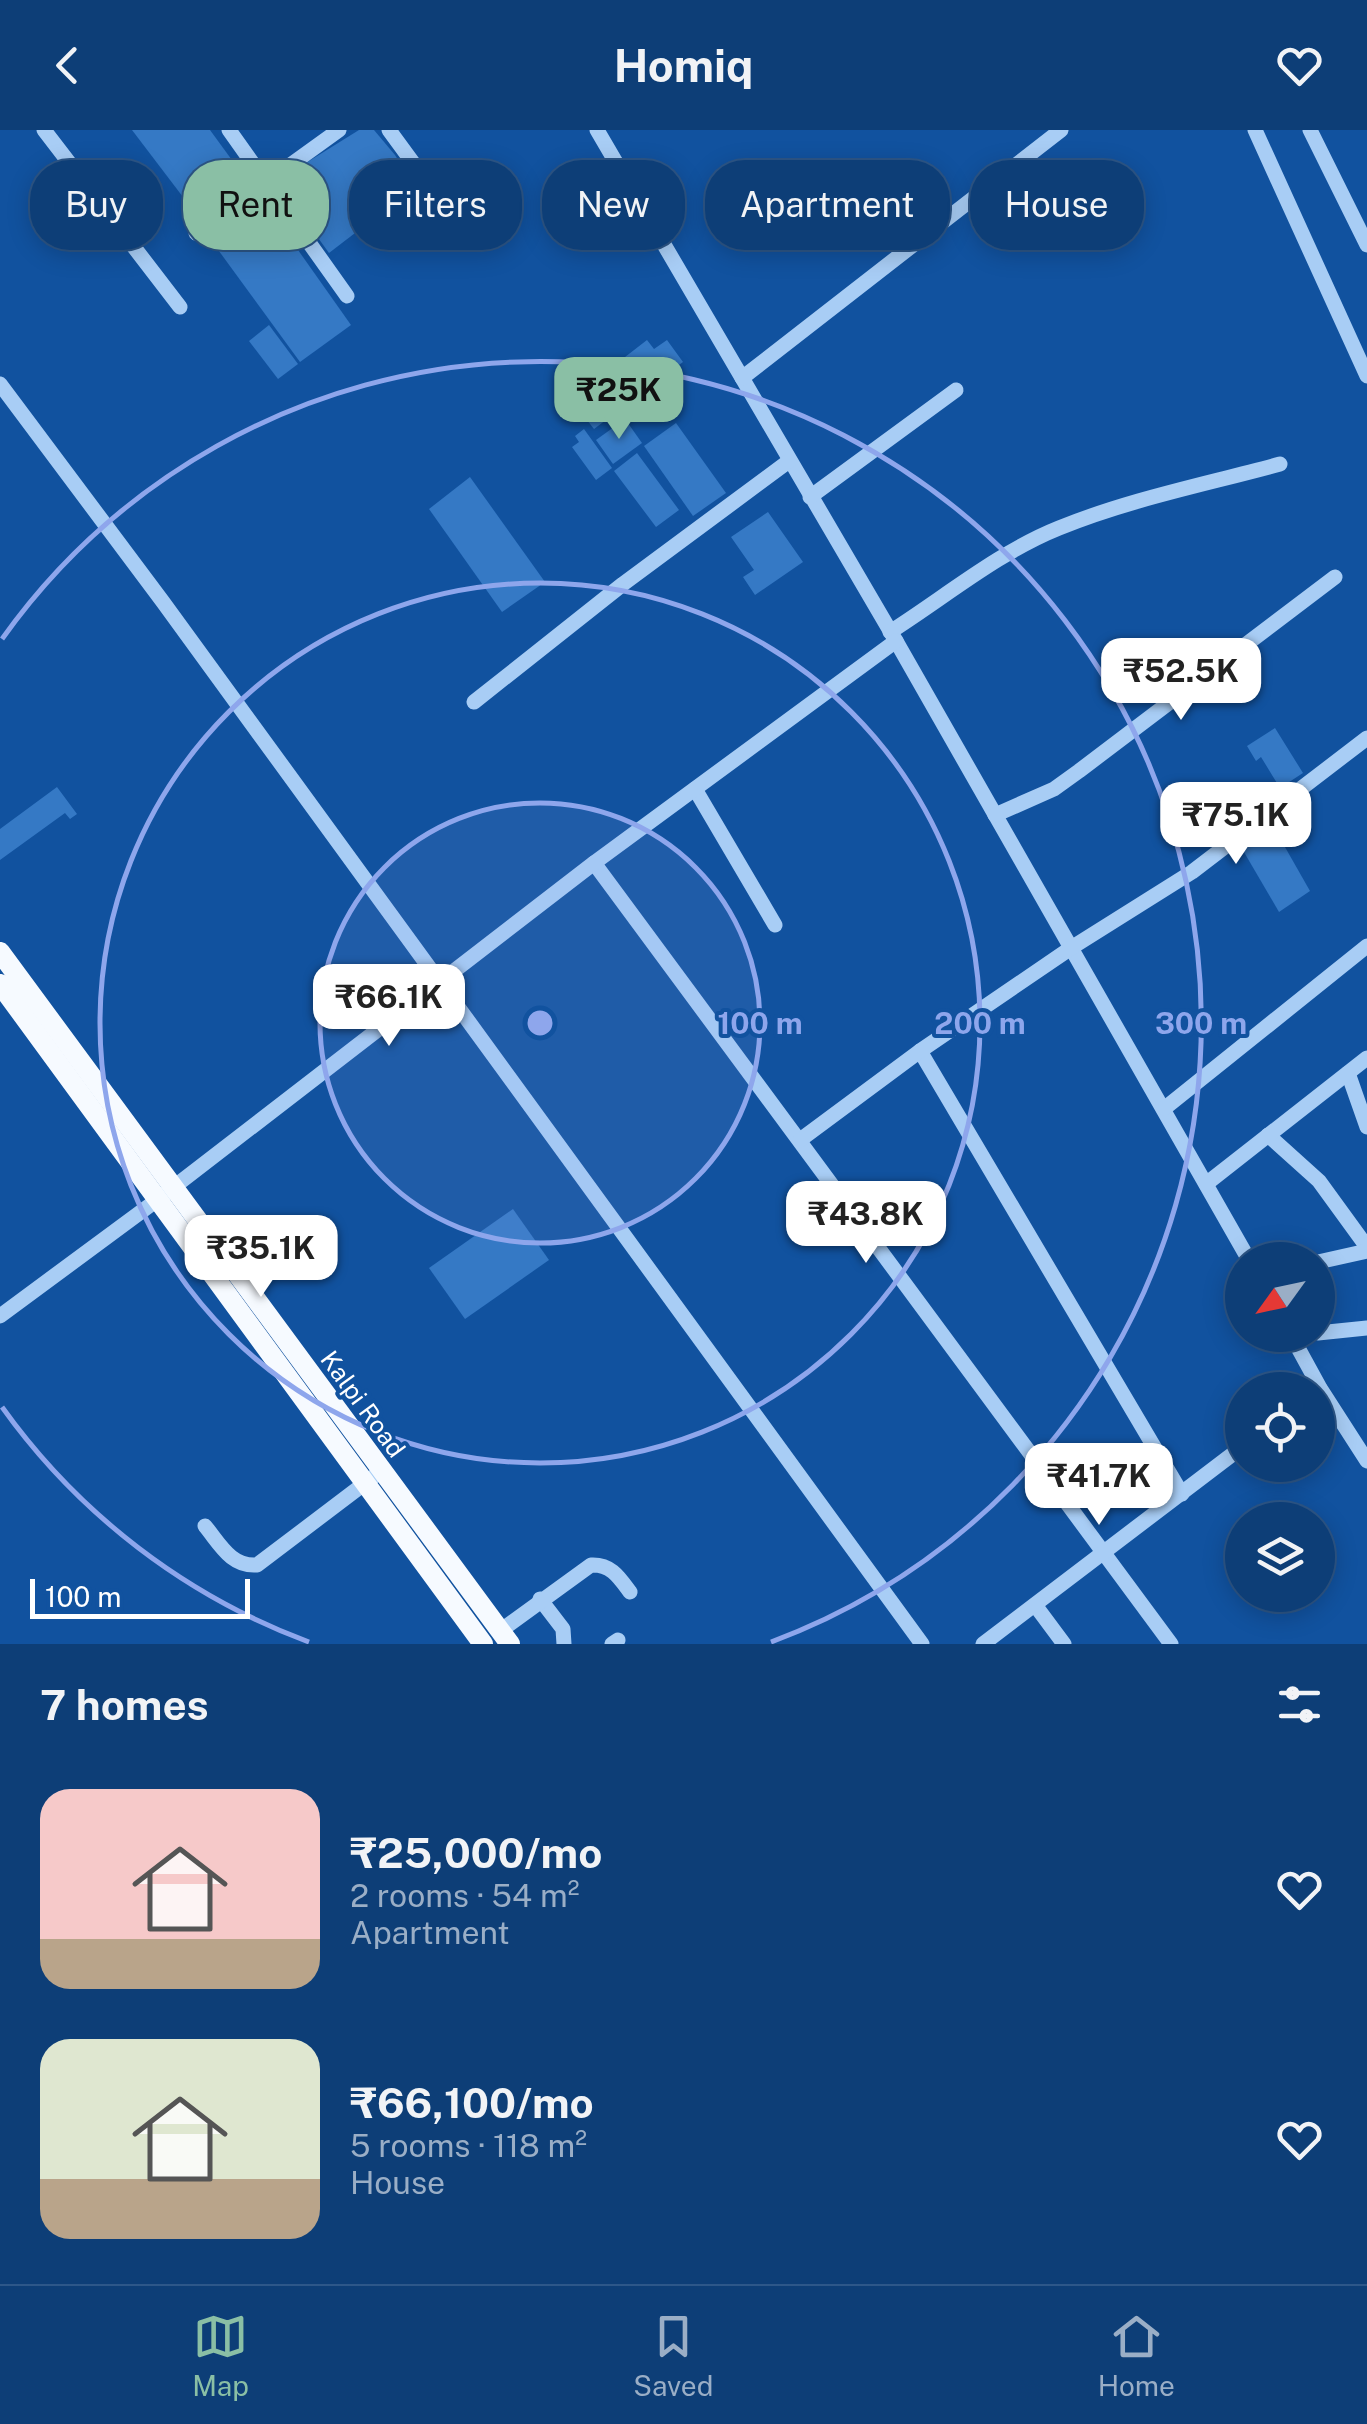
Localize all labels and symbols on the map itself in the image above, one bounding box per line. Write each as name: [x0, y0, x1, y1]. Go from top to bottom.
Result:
pin: ₹25K: [560, 357, 678, 442]
pin: ₹52.5K: [1100, 638, 1262, 723]
pin: ₹75.1K: [1155, 782, 1317, 867]
pin: ₹66.1K: [308, 964, 470, 1049]
centre of rings: [522, 1005, 558, 1041]
text: 100 m: [717, 1005, 803, 1041]
text: 200 m: [934, 1005, 1026, 1041]
text: 300 m: [1155, 1005, 1247, 1041]
pin: ₹43.8K: [785, 1181, 947, 1266]
pin: ₹35.1K: [180, 1215, 342, 1300]
north arrow: [1225, 1242, 1335, 1352]
street label: Kalpi Road: [314, 1345, 412, 1463]
pin: ₹41.7K: [1018, 1443, 1180, 1528]
scale bar: [30, 1574, 250, 1618]

